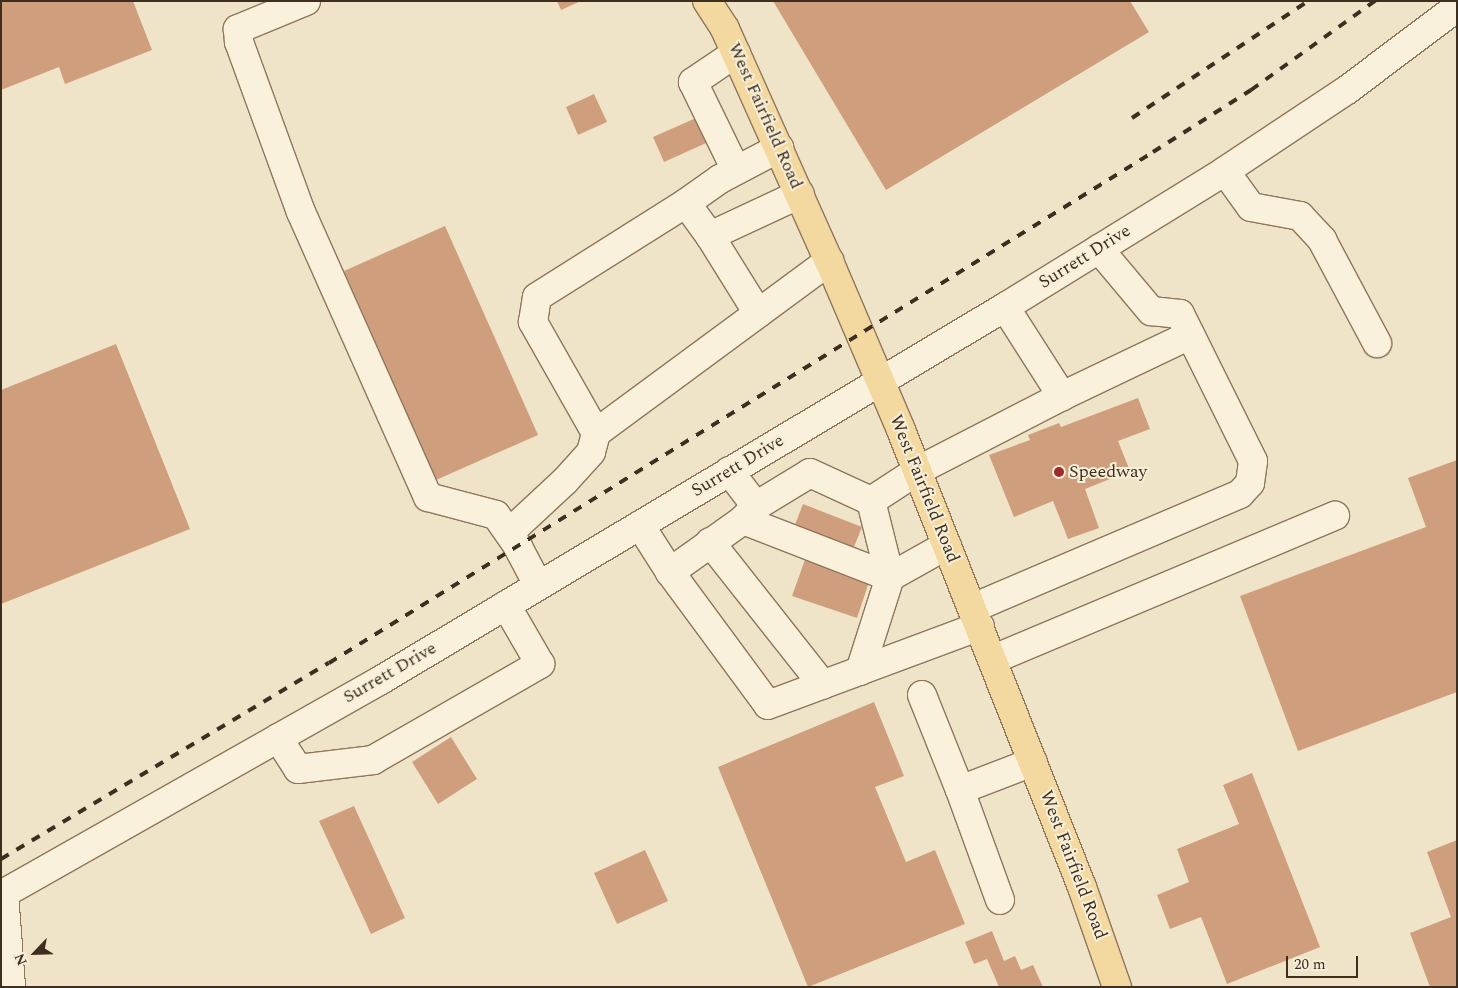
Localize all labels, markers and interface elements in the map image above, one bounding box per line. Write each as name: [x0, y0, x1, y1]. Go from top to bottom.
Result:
street label: West Fairfield Road: [723, 40, 807, 192]
street label: Surrett Drive: [1035, 220, 1135, 294]
street label: West Fairfield Road: [884, 412, 964, 566]
street label: Surrett Drive: [688, 430, 788, 502]
place label: Speedway: [1069, 461, 1147, 483]
marker: Speedway: [1053, 466, 1065, 478]
street label: Surrett Drive: [340, 638, 440, 708]
street label: West Fairfield Road: [1035, 787, 1111, 943]
north arrow: [10, 928, 60, 978]
scale bar: [1288, 946, 1360, 978]
text: N: [9, 950, 33, 969]
text: 20 m: [1294, 953, 1326, 976]

